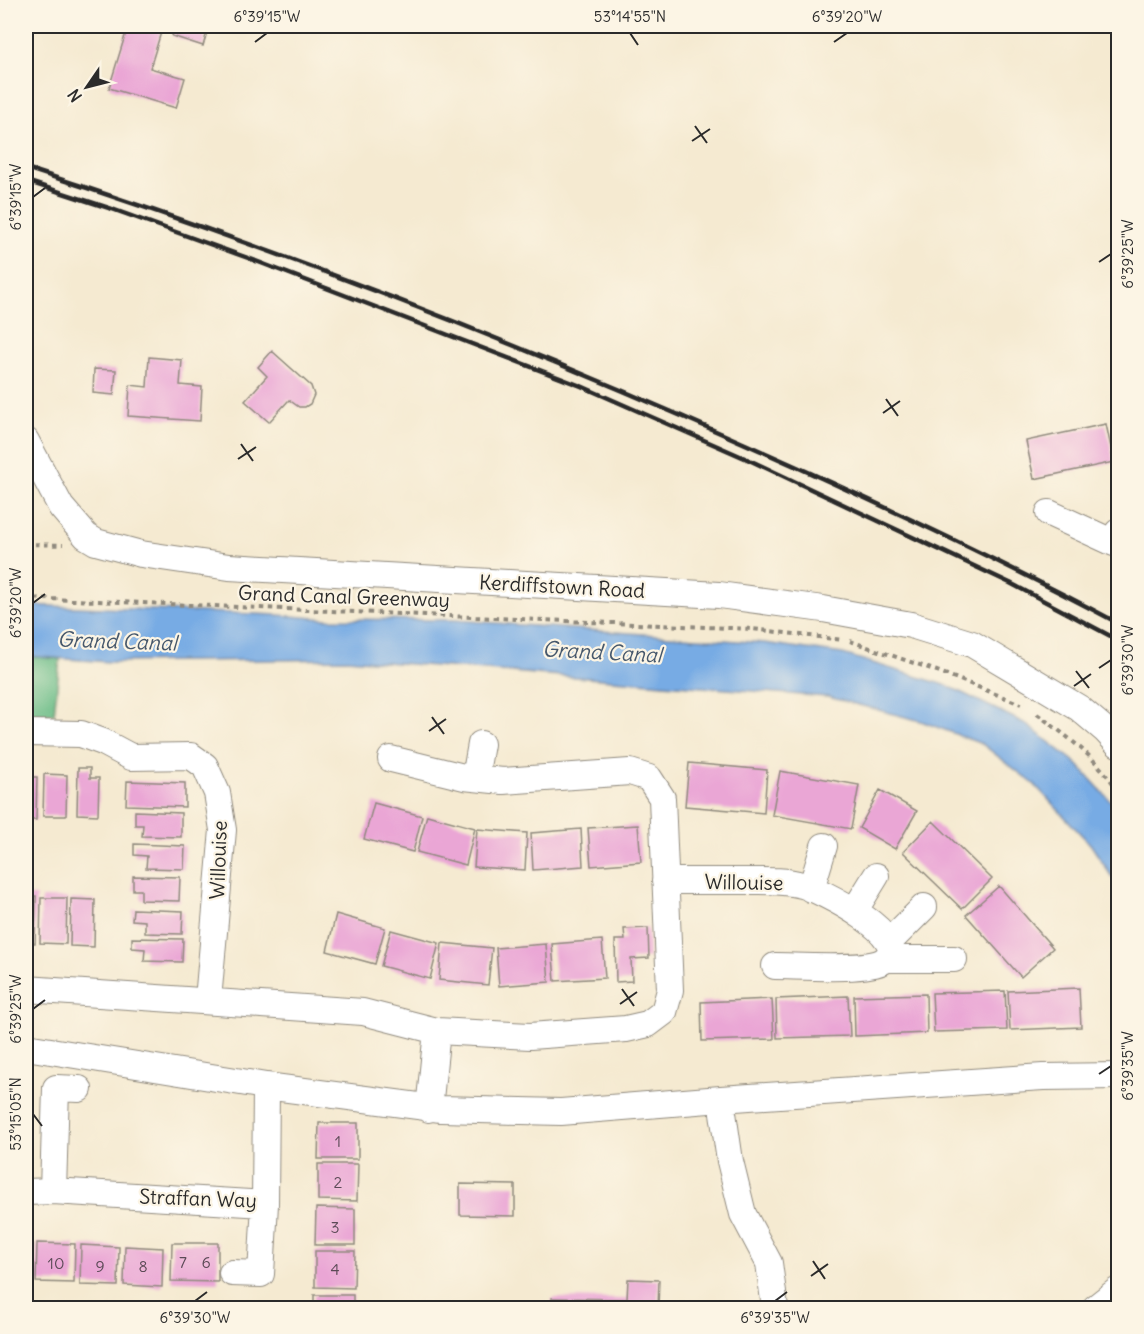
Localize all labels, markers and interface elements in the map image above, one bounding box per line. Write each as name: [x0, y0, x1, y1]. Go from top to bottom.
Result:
text: 6°39'15"W: [233, 7, 301, 26]
text: 53°14'55"N: [594, 7, 666, 26]
text: 6°39'20"W: [812, 7, 883, 26]
north arrow: [57, 57, 117, 117]
text: N: [63, 85, 86, 106]
text: 6°39'15"W: [6, 163, 25, 231]
text: 6°39'25"W: [1118, 219, 1137, 289]
text: 6°39'20"W: [6, 567, 25, 638]
street label: Kerdiffstown Road: [478, 569, 646, 603]
street label: Grand Canal Greenway: [238, 580, 450, 612]
text: 6°39'30"W: [1118, 624, 1137, 695]
water label: Grand Canal: [57, 625, 180, 657]
water label: Grand Canal: [542, 635, 666, 669]
street label: Willouise: [204, 820, 232, 900]
street label: Willouise: [704, 869, 784, 895]
text: 6°39'25"W: [6, 974, 25, 1044]
text: 6°39'35"W: [1118, 1031, 1137, 1101]
text: 53°15'05"N: [6, 1077, 25, 1151]
house number: 1: [335, 1131, 341, 1151]
house number: 2: [334, 1172, 343, 1192]
street label: Straffan Way: [139, 1183, 257, 1213]
house number: 3: [330, 1217, 340, 1237]
house number: 7: [179, 1252, 187, 1272]
house number: 6: [201, 1252, 211, 1272]
house number: 10: [48, 1253, 64, 1273]
house number: 9: [95, 1256, 105, 1276]
house number: 8: [138, 1256, 148, 1276]
house number: 4: [330, 1259, 340, 1279]
text: 6°39'30"W: [160, 1308, 231, 1327]
text: 6°39'35"W: [740, 1308, 810, 1327]

